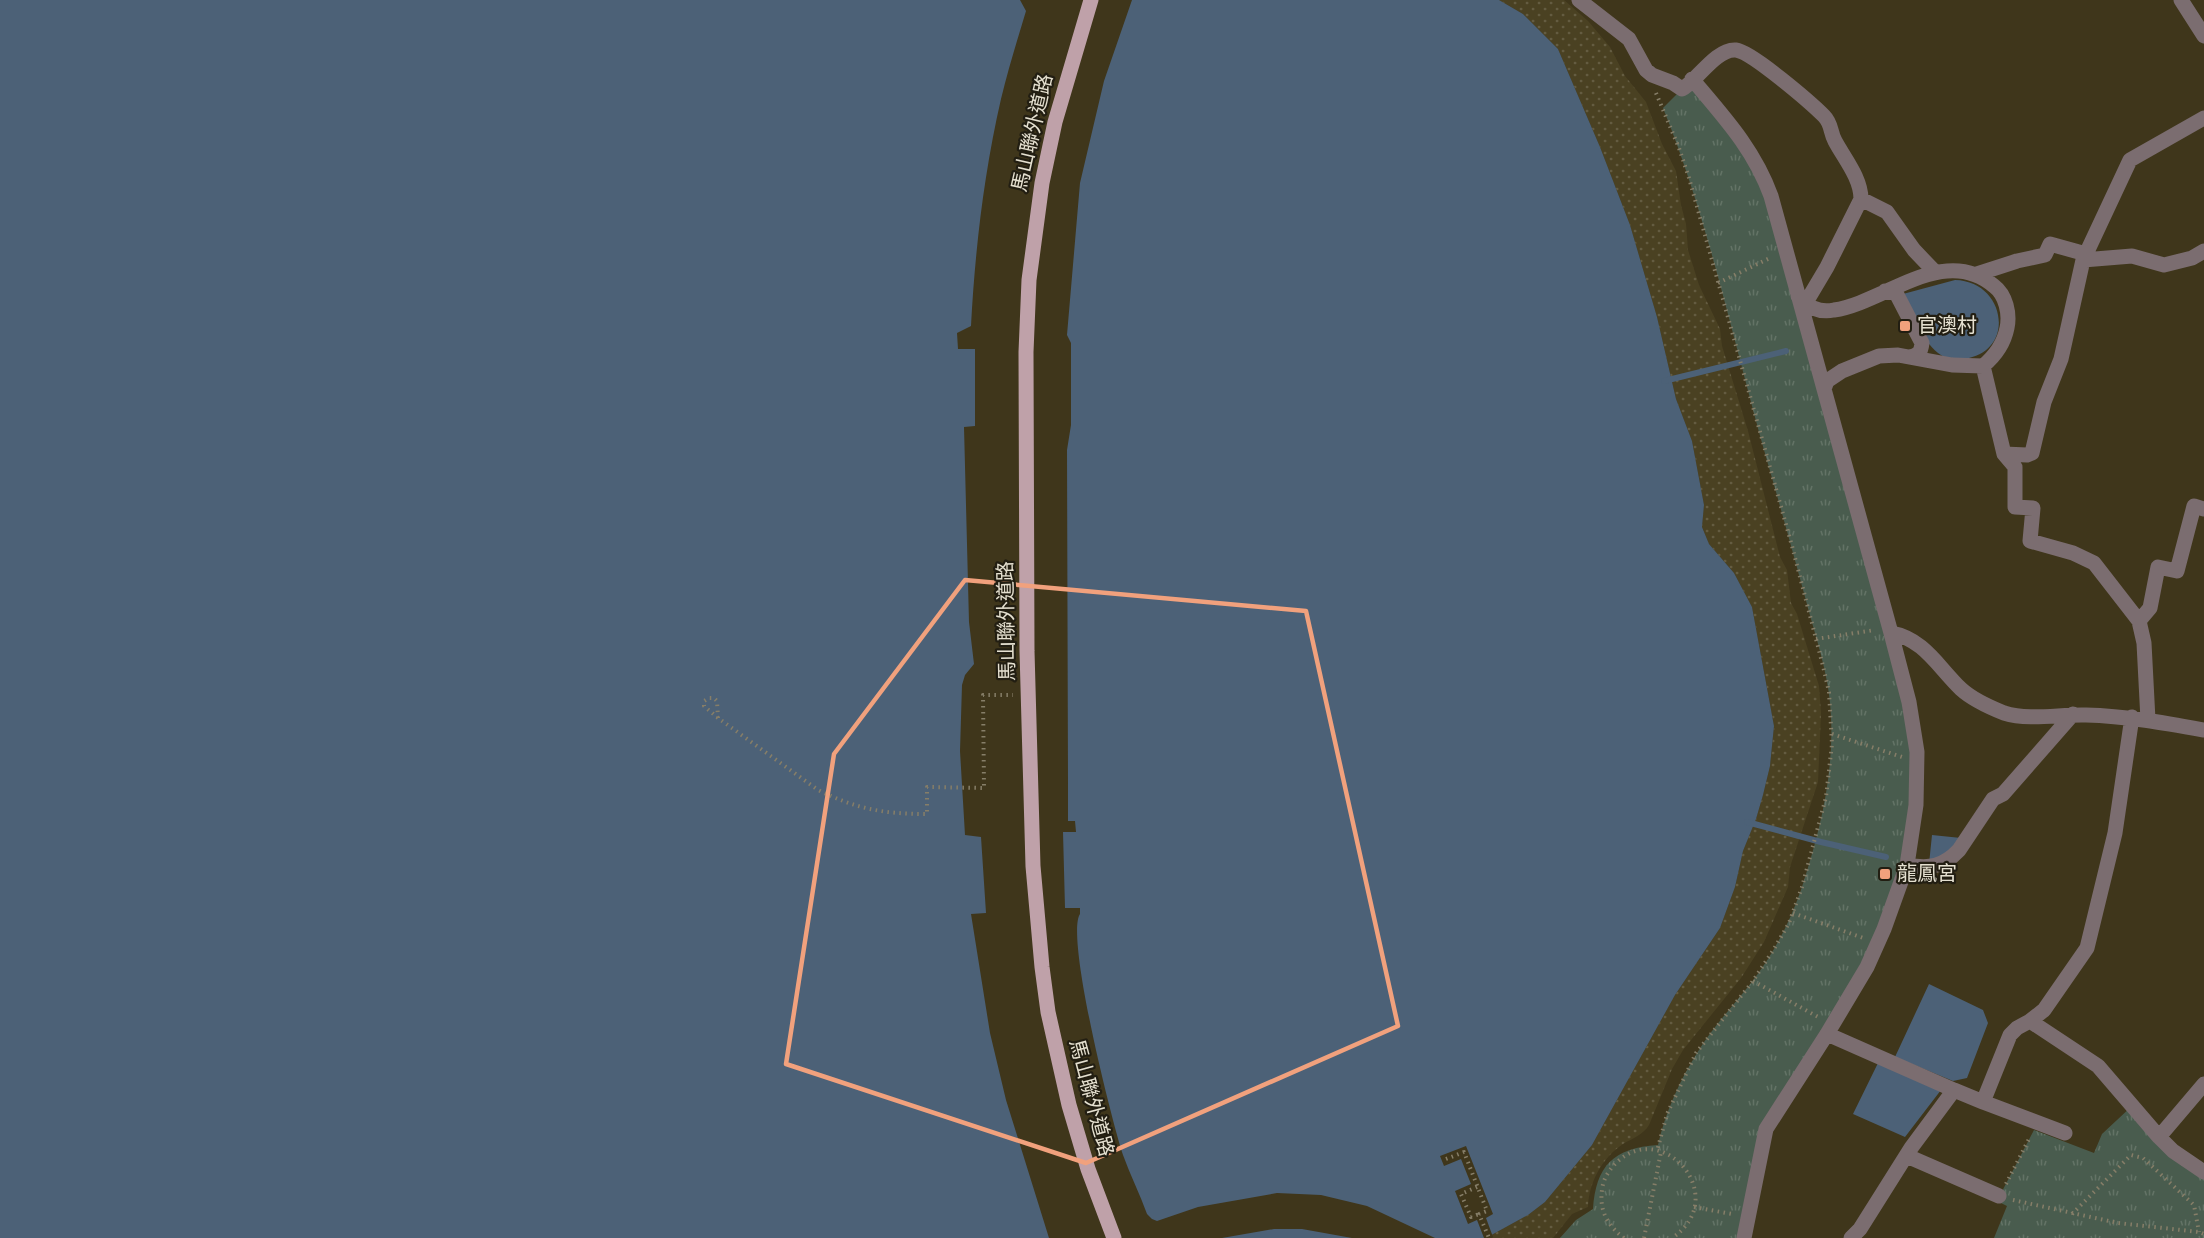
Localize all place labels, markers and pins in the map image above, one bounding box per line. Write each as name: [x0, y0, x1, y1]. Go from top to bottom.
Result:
place label: 官澳村: [1917, 312, 1977, 340]
marker: 官澳村: [1898, 319, 1912, 333]
place label: 龍鳳宮: [1897, 860, 1957, 888]
marker: 龍鳳宮: [1878, 867, 1892, 881]

